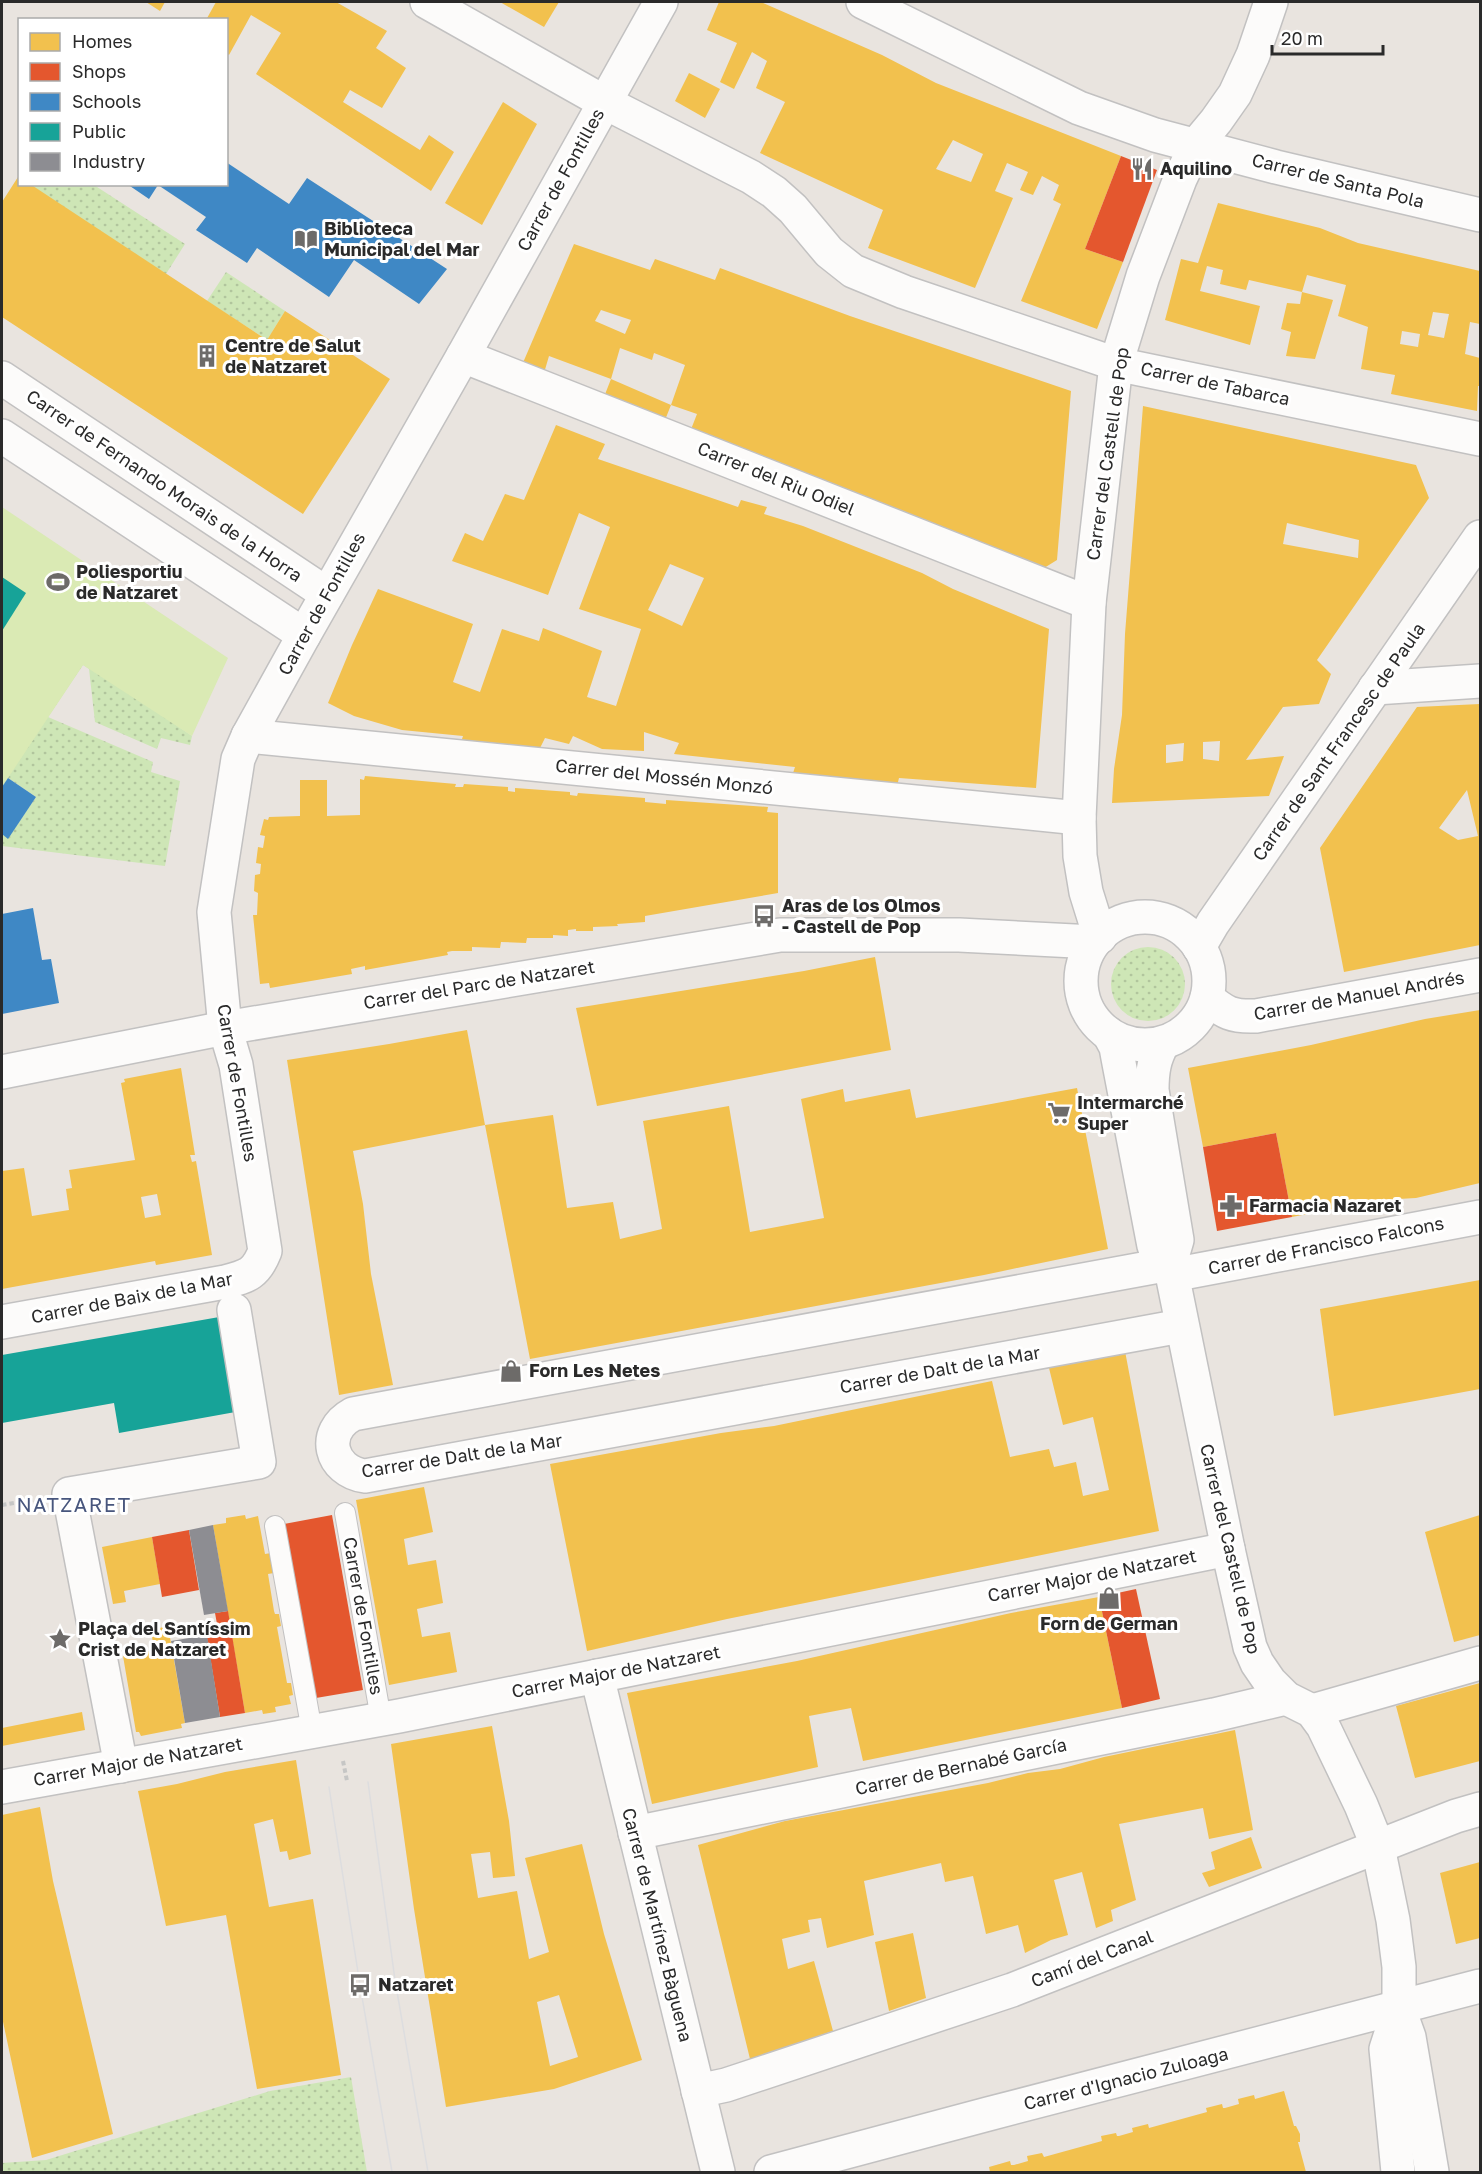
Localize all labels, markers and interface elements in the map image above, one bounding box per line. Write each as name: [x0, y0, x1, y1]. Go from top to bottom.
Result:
legend: [18, 18, 228, 186]
scale bar: [1272, 18, 1383, 56]
text: 20 m: [1281, 27, 1323, 49]
text: Homes: [72, 30, 132, 52]
text: Shops: [72, 60, 126, 82]
text: Schools: [72, 90, 141, 112]
street label: Carrer de Fontilles: [512, 104, 608, 255]
text: Public: [72, 120, 126, 142]
street label: Carrer de Santa Pola: [1250, 148, 1427, 212]
text: Industry: [72, 150, 145, 172]
restaurant icon: Aquilino: [1129, 156, 1155, 182]
place label: Aquilino: [1160, 157, 1232, 179]
place label: Biblioteca Municipal del Mar: [324, 217, 480, 260]
library icon: Biblioteca Municipal del Mar: [293, 226, 319, 252]
place label: Centre de Salut de Natzaret: [225, 334, 361, 377]
building icon: Centre de Salut de Natzaret: [194, 343, 220, 369]
street label: Carrer del Castell de Pop: [1081, 346, 1133, 562]
street label: Carrer de Tabarca: [1139, 356, 1292, 410]
street label: Carrer de Fernando Morais de la Horra: [22, 384, 307, 586]
street label: Carrer del Riu Odiel: [694, 436, 859, 520]
street label: Carrer de Fontilles: [273, 528, 369, 679]
place label: Poliesportiu de Natzaret: [76, 560, 182, 603]
sports icon: Poliesportiu de Natzaret: [45, 569, 71, 595]
street label: Carrer de Sant Francesc de Paula: [1247, 618, 1429, 865]
street label: Carrer del Mossén Monzó: [554, 754, 774, 798]
place label: Aras de los Olmos - Castell de Pop: [782, 894, 941, 937]
bus stop icon: Aras de los Olmos - Castell de Pop: [751, 903, 777, 929]
street label: Carrer del Parc de Natzaret: [362, 955, 596, 1013]
street label: Carrer de Manuel Andrés: [1252, 966, 1466, 1024]
street label: Carrer de Fontilles: [213, 1002, 263, 1163]
place label: Intermarché Super: [1077, 1091, 1184, 1134]
supermarket icon: Intermarché Super: [1046, 1100, 1072, 1126]
pharmacy icon: Farmacia Nazaret: [1218, 1193, 1244, 1219]
place label: Farmacia Nazaret: [1249, 1194, 1401, 1216]
street label: Carrer de Francisco Falcons: [1206, 1211, 1446, 1279]
street label: Carrer de Baix de la Mar: [29, 1267, 234, 1327]
street label: Carrer de Dalt de la Mar: [838, 1341, 1042, 1397]
shop icon: Forn Les Netes: [498, 1358, 524, 1384]
place label: Forn Les Netes: [529, 1359, 660, 1381]
street label: Carrer de Dalt de la Mar: [360, 1428, 564, 1482]
street label: Carrer del Castell de Pop: [1196, 1442, 1266, 1656]
district label: NATZARET: [16, 1492, 132, 1516]
street label: Carrer de Fontilles: [339, 1535, 389, 1696]
street label: Carrer Major de Natzaret: [986, 1544, 1198, 1606]
shop icon: Forn de German: [1096, 1585, 1122, 1611]
place label: Forn de German: [1040, 1612, 1178, 1634]
place label: Plaça del Santíssim Crist de Natzaret: [78, 1617, 250, 1660]
place icon: Plaça del Santíssim Crist de Natzaret: [47, 1626, 73, 1652]
street label: Carrer Major de Natzaret: [510, 1640, 722, 1702]
street label: Carrer Major de Natzaret: [31, 1732, 244, 1790]
street label: Carrer de Bernabé García: [853, 1733, 1068, 1799]
street label: Carrer de Martínez Bàguena: [618, 1805, 698, 2044]
street label: Camí del Canal: [1028, 1925, 1156, 1991]
bus stop icon: Natzaret: [347, 1972, 373, 1998]
place label: Natzaret: [378, 1973, 454, 1995]
street label: Carrer d'Ignacio Zuloaga: [1021, 2042, 1230, 2114]

